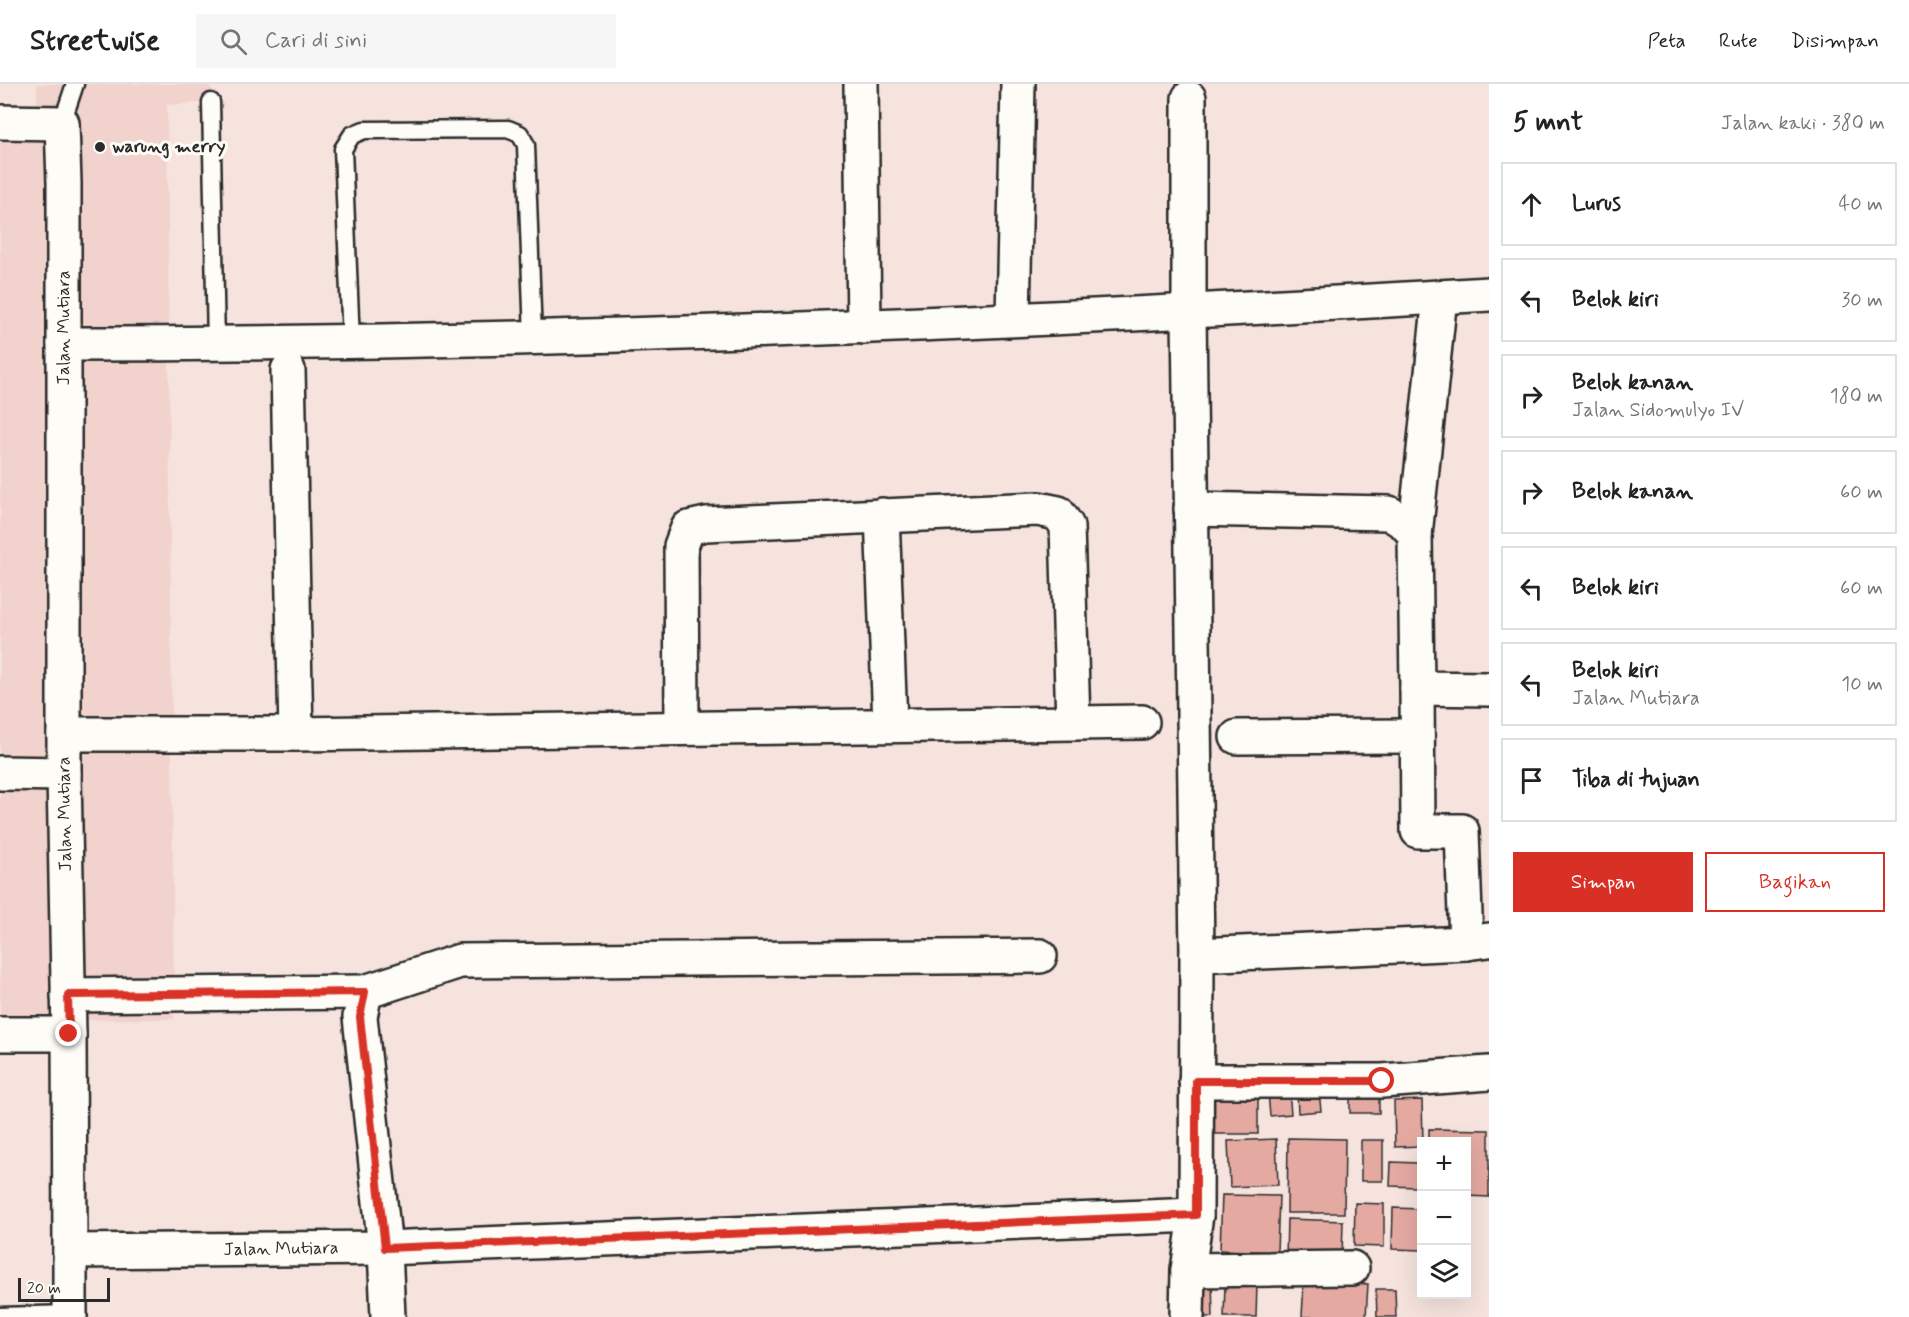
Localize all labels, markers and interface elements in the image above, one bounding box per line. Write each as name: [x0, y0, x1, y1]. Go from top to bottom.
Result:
search box: [196, 14, 616, 68]
text: Streetwise: [30, 23, 160, 60]
icon: search: [217, 25, 250, 58]
text: Cari di sini: [265, 27, 367, 55]
text: Peta: [1648, 27, 1686, 55]
text: Rute: [1719, 27, 1758, 55]
text: Disimpan: [1791, 27, 1879, 55]
text: 5 mnt: [1513, 106, 1583, 140]
text: Jalan kaki · 380 m: [1721, 110, 1885, 137]
place label: warung merry: [112, 135, 225, 159]
marker: warung merry: [93, 140, 107, 154]
icon: ahead: [1515, 188, 1548, 221]
text: Lurus: [1572, 190, 1621, 218]
text: 40 m: [1839, 191, 1883, 218]
street label: Jalan Mutiara: [52, 270, 76, 386]
icon: left: [1515, 284, 1548, 317]
text: Belok kiri: [1572, 286, 1659, 314]
text: 30 m: [1841, 287, 1883, 314]
text: Belok kanan: [1572, 369, 1693, 397]
icon: right: [1515, 380, 1548, 413]
text: 180 m: [1830, 383, 1883, 410]
text: Jalan Sidomulyo IV: [1572, 397, 1744, 424]
icon: right: [1515, 476, 1548, 509]
text: Belok kanan: [1572, 478, 1693, 506]
text: 60 m: [1840, 479, 1883, 506]
icon: left: [1515, 572, 1548, 605]
text: Belok kiri: [1572, 574, 1659, 602]
text: 60 m: [1840, 575, 1883, 602]
text: Belok kiri: [1572, 657, 1659, 685]
icon: left: [1515, 668, 1548, 701]
text: 10 m: [1841, 671, 1883, 698]
text: Jalan Mutiara: [1572, 685, 1700, 712]
street label: Jalan Mutiara: [52, 756, 78, 872]
icon: arrive: [1515, 764, 1548, 797]
text: Tiba di tujuan: [1572, 766, 1700, 794]
button: Simpan: [1513, 852, 1693, 912]
button: Bagikan: [1705, 852, 1885, 912]
route end: [55, 1020, 81, 1046]
route start: [1368, 1067, 1394, 1093]
map controls: [1417, 1137, 1471, 1299]
button: +: [1417, 1137, 1471, 1191]
button: −: [1417, 1191, 1471, 1245]
street label: Jalan Mutiara: [223, 1236, 339, 1262]
button: layers: [1417, 1245, 1471, 1299]
scale bar: [18, 1275, 110, 1302]
text: 20 m: [27, 1278, 61, 1299]

